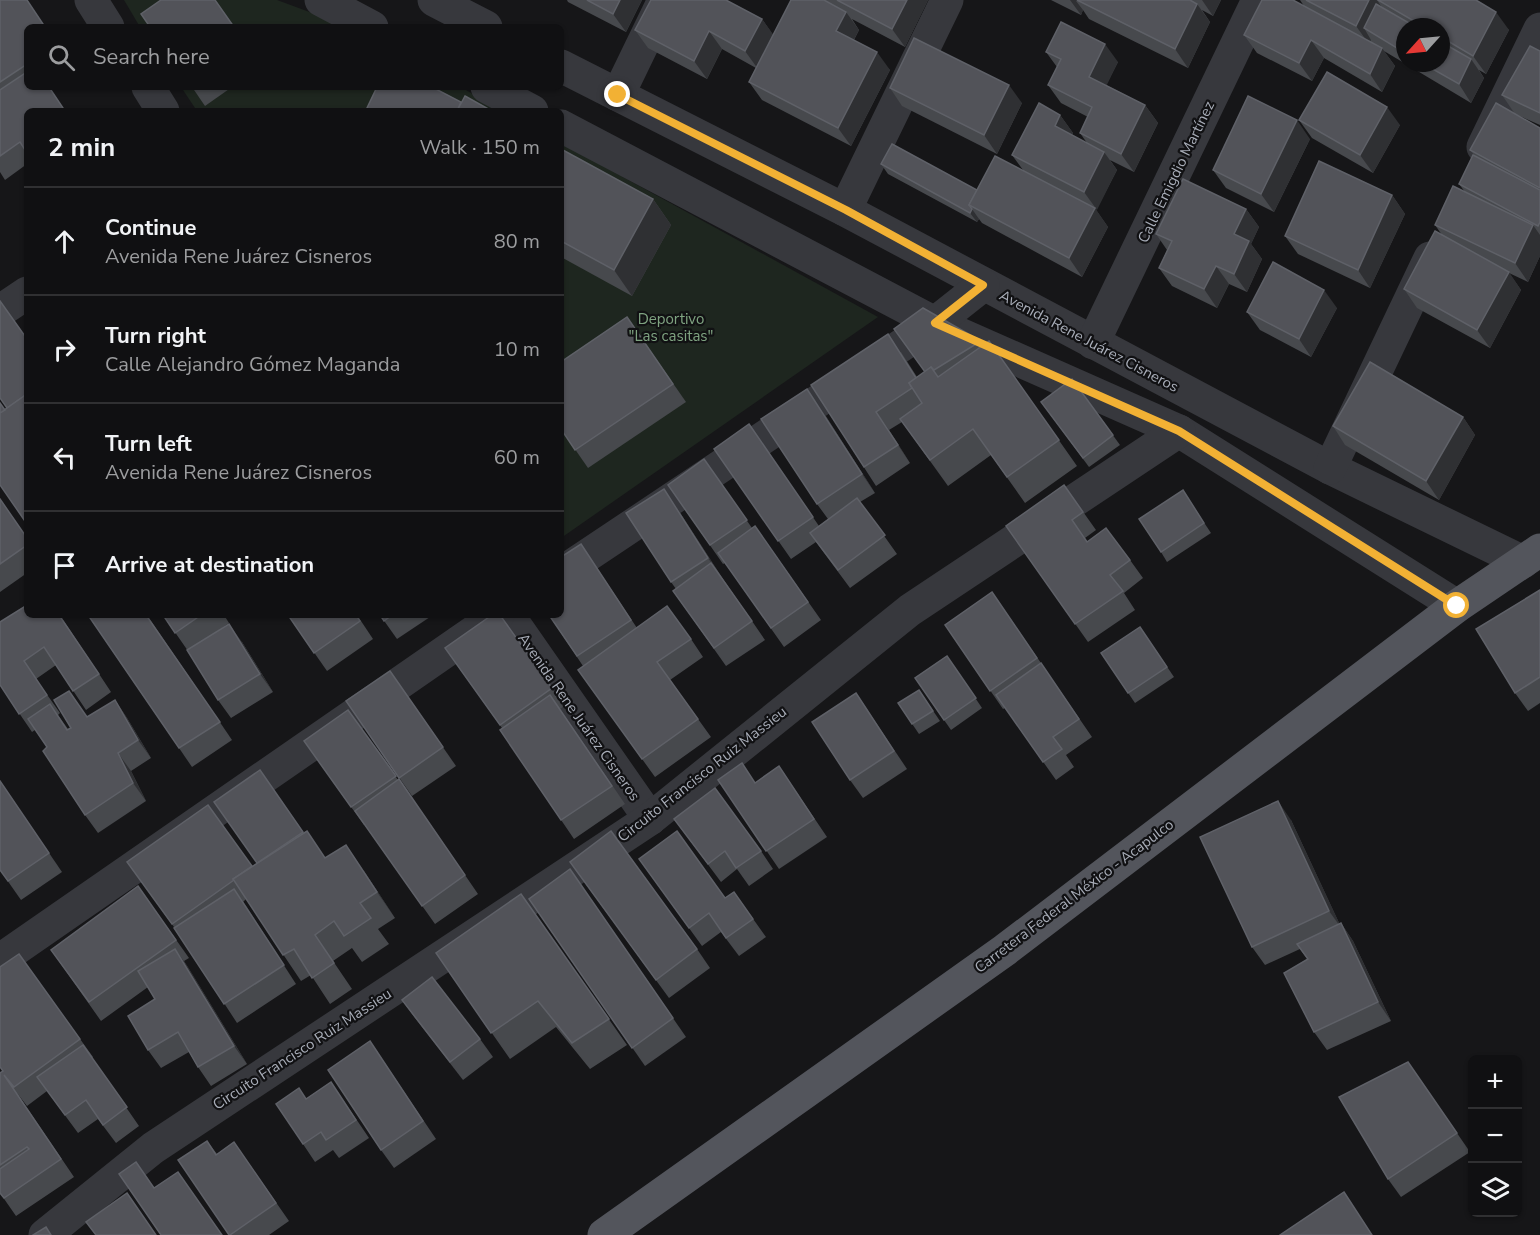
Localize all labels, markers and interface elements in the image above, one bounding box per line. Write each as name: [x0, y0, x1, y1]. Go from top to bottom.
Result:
north arrow: [1396, 18, 1450, 72]
search box: [24, 24, 564, 90]
icon: search: [45, 41, 78, 74]
text: Search here: [93, 42, 210, 72]
route end: [604, 81, 630, 107]
street label: Calle Emigdio Martínez: [1133, 98, 1219, 246]
text: 2 min: [48, 130, 115, 165]
text: Walk · 150 m: [420, 134, 540, 161]
text: Continue: [105, 213, 196, 243]
icon: ahead: [48, 225, 81, 258]
text: 80 m: [494, 228, 540, 255]
text: Avenida Rene Juárez Cisneros: [105, 243, 372, 270]
street label: Avenida Rene Juárez Cisneros: [996, 285, 1182, 397]
park label: Deportivo "Las casitas": [629, 309, 713, 346]
text: Turn right: [105, 321, 206, 351]
icon: right: [48, 333, 81, 366]
text: 10 m: [494, 336, 540, 363]
text: Calle Alejandro Gómez Maganda: [105, 351, 400, 378]
text: Turn left: [105, 429, 192, 459]
icon: left: [48, 441, 81, 474]
text: 60 m: [494, 444, 540, 471]
text: Avenida Rene Juárez Cisneros: [105, 459, 372, 486]
icon: arrive: [48, 549, 81, 582]
text: Arrive at destination: [105, 550, 314, 580]
route start: [1443, 592, 1469, 618]
street label: Avenida Rene Juárez Cisneros: [513, 629, 645, 805]
street label: Circuito Francisco Ruiz Massieu: [613, 702, 791, 846]
street label: Carretera Federal México - Acapulco: [970, 814, 1178, 978]
street label: Circuito Francisco Ruiz Massieu: [209, 984, 395, 1114]
map controls: [1468, 1055, 1522, 1217]
button: +: [1468, 1055, 1522, 1109]
button: −: [1468, 1109, 1522, 1163]
button: layers: [1468, 1163, 1522, 1217]

